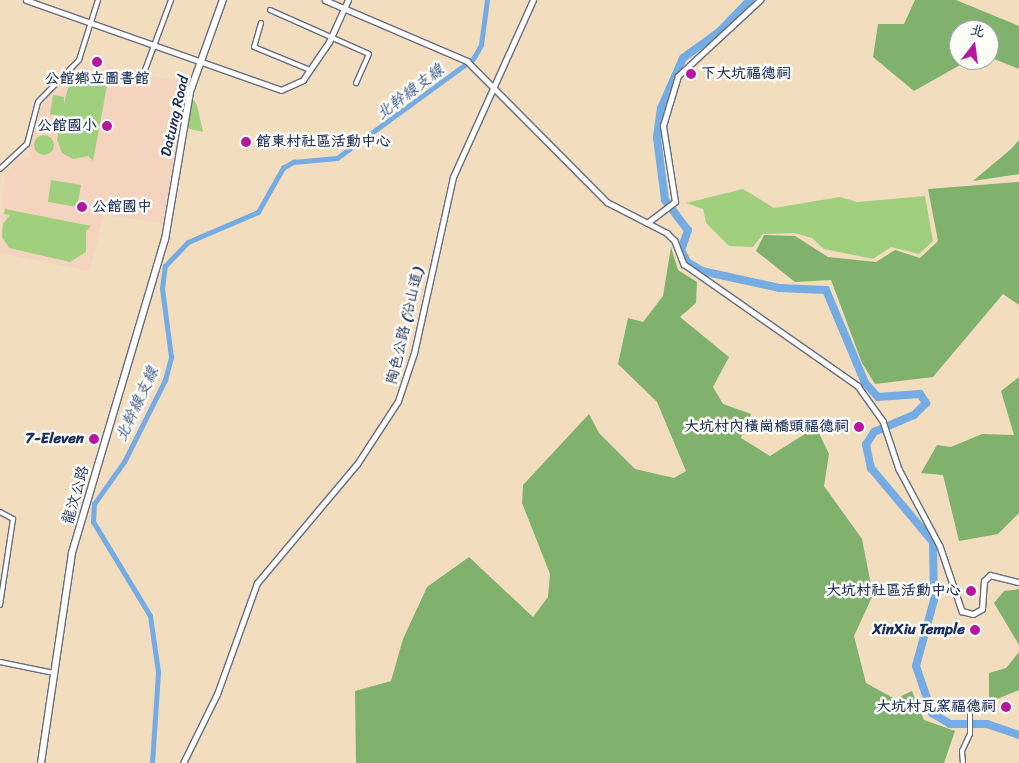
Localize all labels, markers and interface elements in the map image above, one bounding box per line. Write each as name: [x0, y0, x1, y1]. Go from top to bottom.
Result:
text: 北: [968, 17, 988, 45]
north arrow: [949, 20, 999, 70]
marker: 公館鄉立圖書館: [91, 56, 103, 68]
water label: 北幹線支線: [372, 60, 448, 124]
place label: 下大坑福德祠: [701, 65, 791, 83]
marker: 下大坑福德祠: [685, 68, 697, 80]
place label: 公館鄉立圖書館: [45, 70, 149, 88]
street label: Datung Road: [157, 74, 193, 158]
place label: 公館國小: [37, 117, 97, 135]
marker: 公館國小: [101, 120, 113, 132]
place label: 館東村社區活動中心: [256, 133, 391, 151]
marker: 館東村社區活動中心: [240, 136, 252, 148]
place label: 公館國中: [92, 198, 152, 216]
marker: 公館國中: [76, 201, 88, 213]
street label: 陶色公路 (沿山道): [383, 266, 427, 386]
water label: 北幹線支線: [111, 364, 163, 444]
place label: 大坑村內橫崗橋頭福德祠: [684, 418, 849, 436]
marker: 大坑村內橫崗橋頭福德祠: [853, 421, 865, 433]
place label: 7-Eleven: [25, 430, 84, 448]
marker: 7-Eleven: [88, 433, 100, 445]
street label: 龍汶公路: [59, 464, 93, 526]
place label: 大坑村社區活動中心: [826, 582, 961, 600]
marker: 大坑村社區活動中心: [965, 585, 977, 597]
place label: XinXiu Temple: [872, 621, 965, 639]
marker: XinXiu Temple: [969, 624, 981, 636]
place label: 大坑村瓦窯福德祠: [876, 698, 996, 716]
marker: 大坑村瓦窯福德祠: [1000, 701, 1012, 713]

